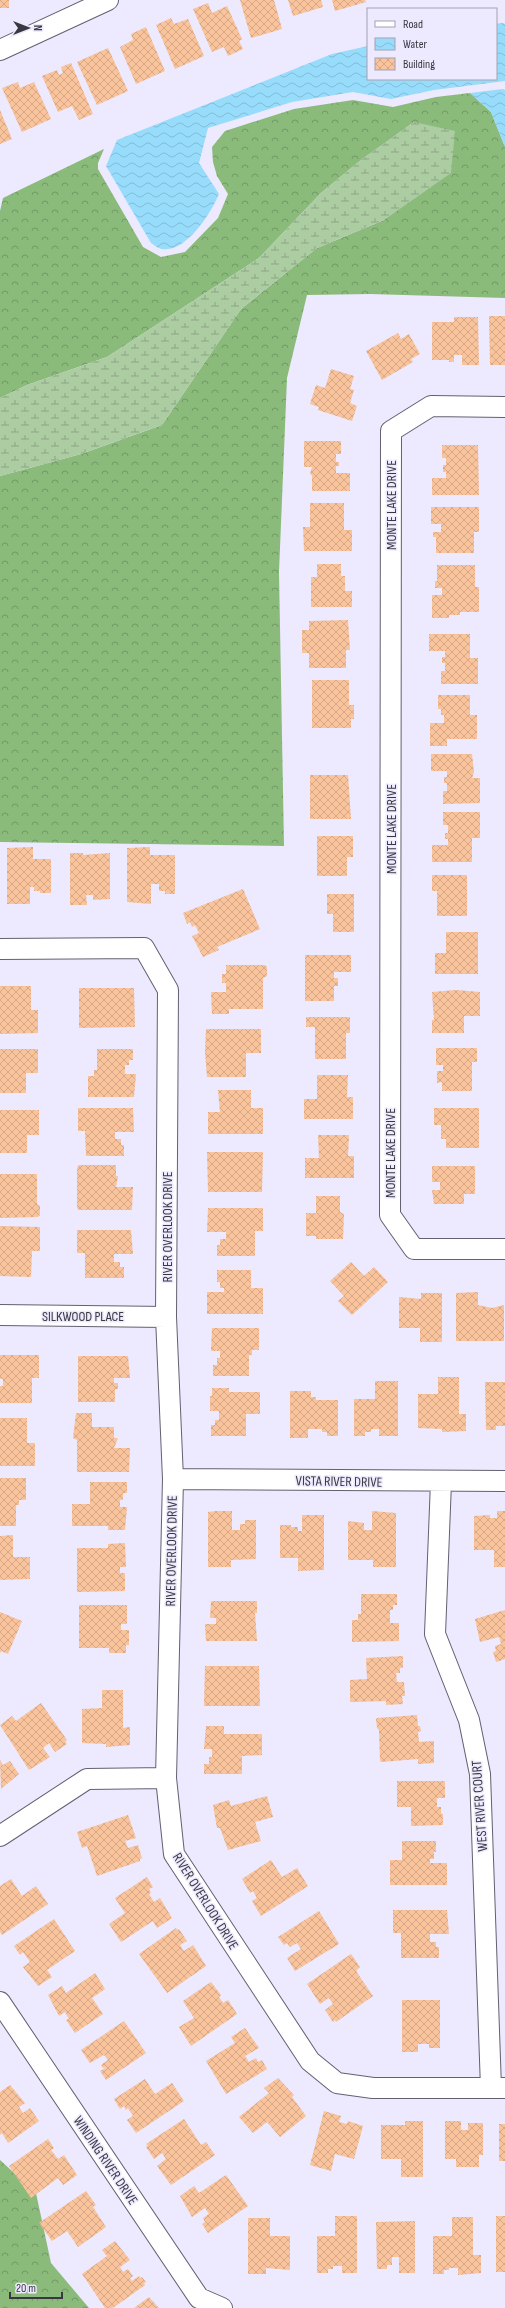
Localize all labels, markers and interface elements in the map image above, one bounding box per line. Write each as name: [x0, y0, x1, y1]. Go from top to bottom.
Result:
north arrow: [8, 8, 48, 48]
legend: [367, 8, 497, 80]
text: Road: [403, 17, 423, 32]
text: N: [31, 25, 44, 31]
text: Water: [403, 37, 427, 52]
text: Building: [403, 57, 435, 72]
street label: MONTE LAKE DRIVE: [383, 460, 400, 550]
street label: MONTE LAKE DRIVE: [383, 784, 400, 874]
street label: MONTE LAKE DRIVE: [382, 1108, 399, 1198]
street label: RIVER OVERLOOK DRIVE: [159, 1171, 176, 1283]
street label: SILKWOOD PLACE: [42, 1308, 124, 1325]
street label: VISTA RIVER DRIVE: [296, 1472, 383, 1491]
street label: RIVER OVERLOOK DRIVE: [162, 1495, 181, 1607]
street label: WEST RIVER COURT: [468, 1760, 491, 1852]
street label: RIVER OVERLOOK DRIVE: [169, 1850, 242, 1953]
street label: WINDING RIVER DRIVE: [70, 2113, 142, 2208]
scale bar: [10, 2274, 62, 2300]
text: 20 m: [16, 2281, 36, 2296]

